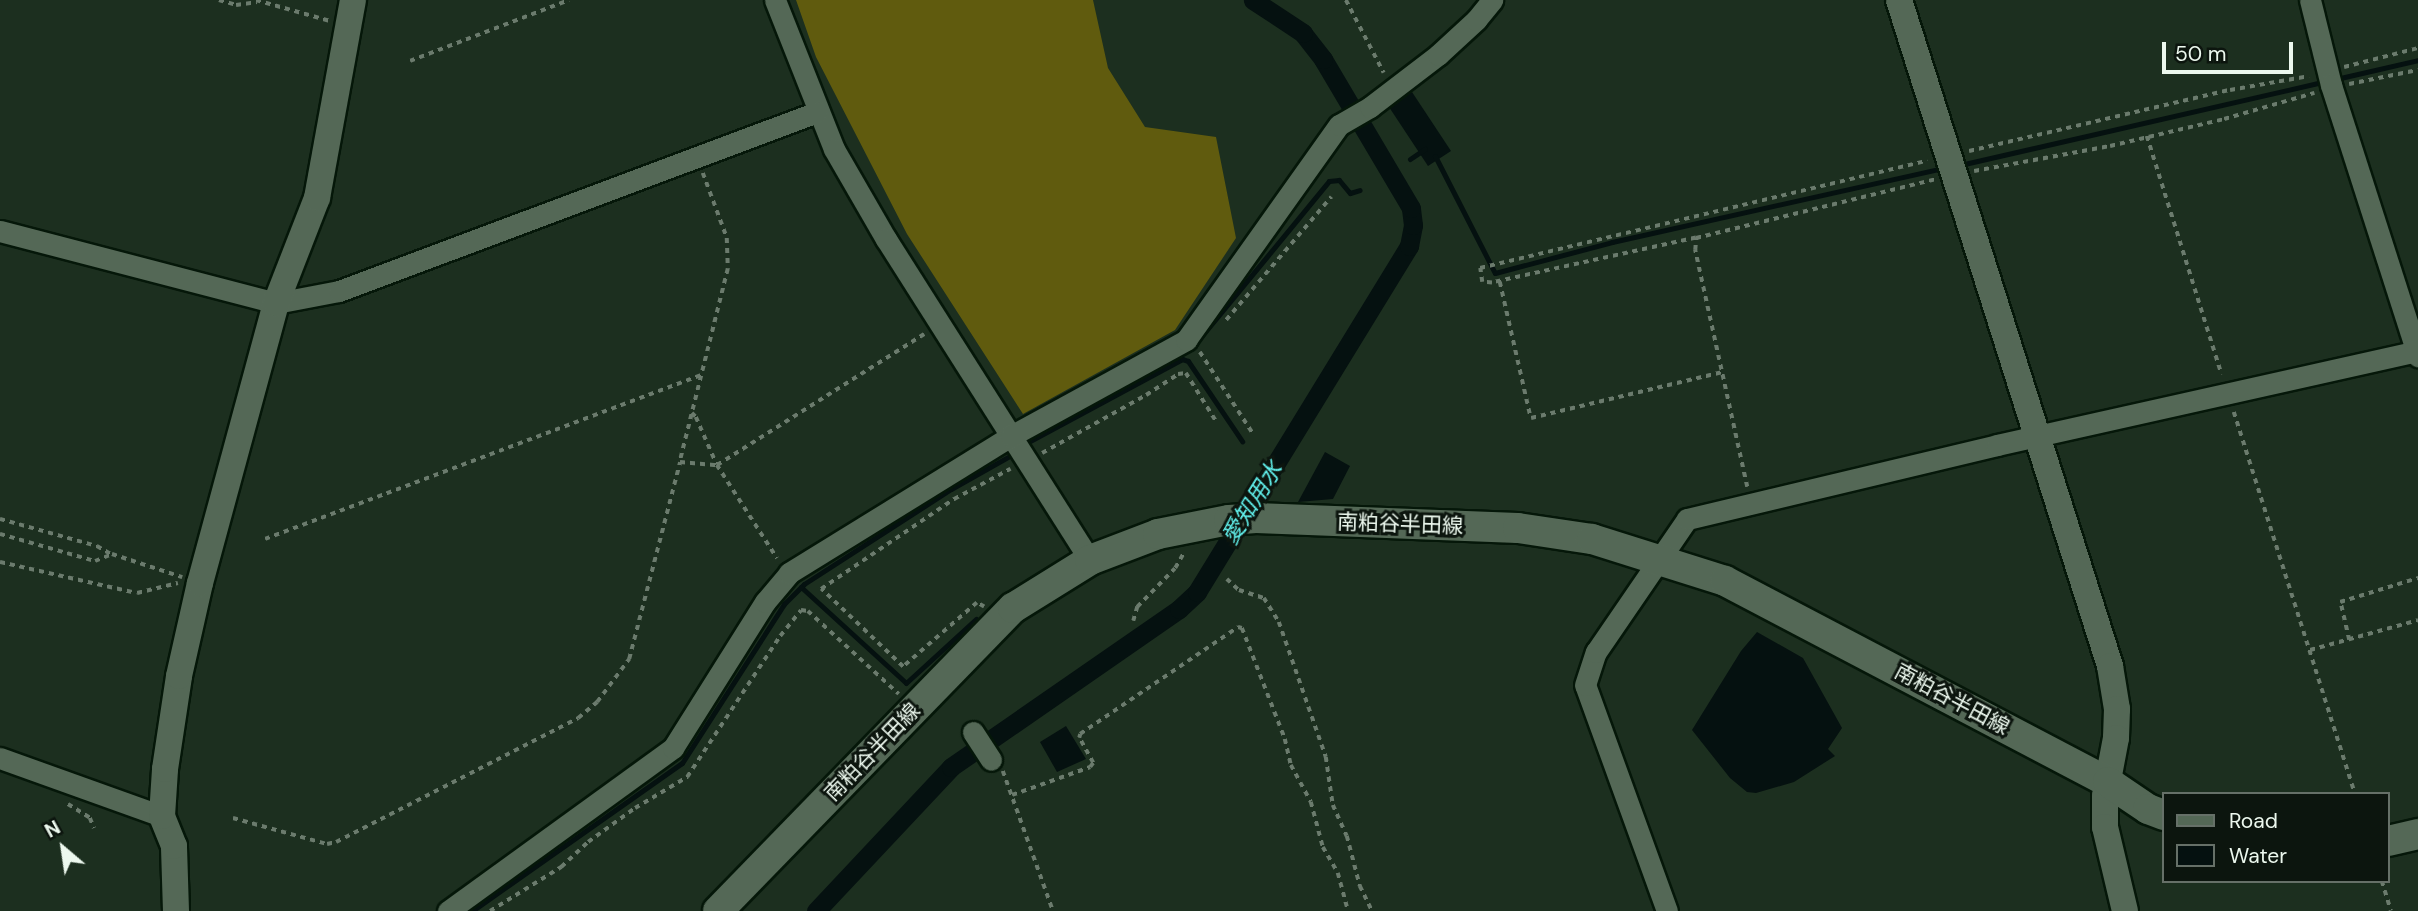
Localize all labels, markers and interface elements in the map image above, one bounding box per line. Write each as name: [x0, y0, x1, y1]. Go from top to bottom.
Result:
scale bar: [2166, 28, 2297, 72]
text: 50 m: [2175, 40, 2226, 68]
water label: 愛知用水: [1216, 457, 1288, 549]
street label: 南粕谷半田線: [1337, 509, 1463, 539]
street label: 南粕谷半田線: [1890, 658, 2014, 740]
street label: 南粕谷半田線: [819, 698, 925, 806]
legend: [2162, 792, 2390, 883]
text: Road: [2229, 807, 2278, 835]
north arrow: [28, 813, 98, 883]
text: N: [40, 815, 65, 843]
text: Water: [2229, 842, 2287, 870]

